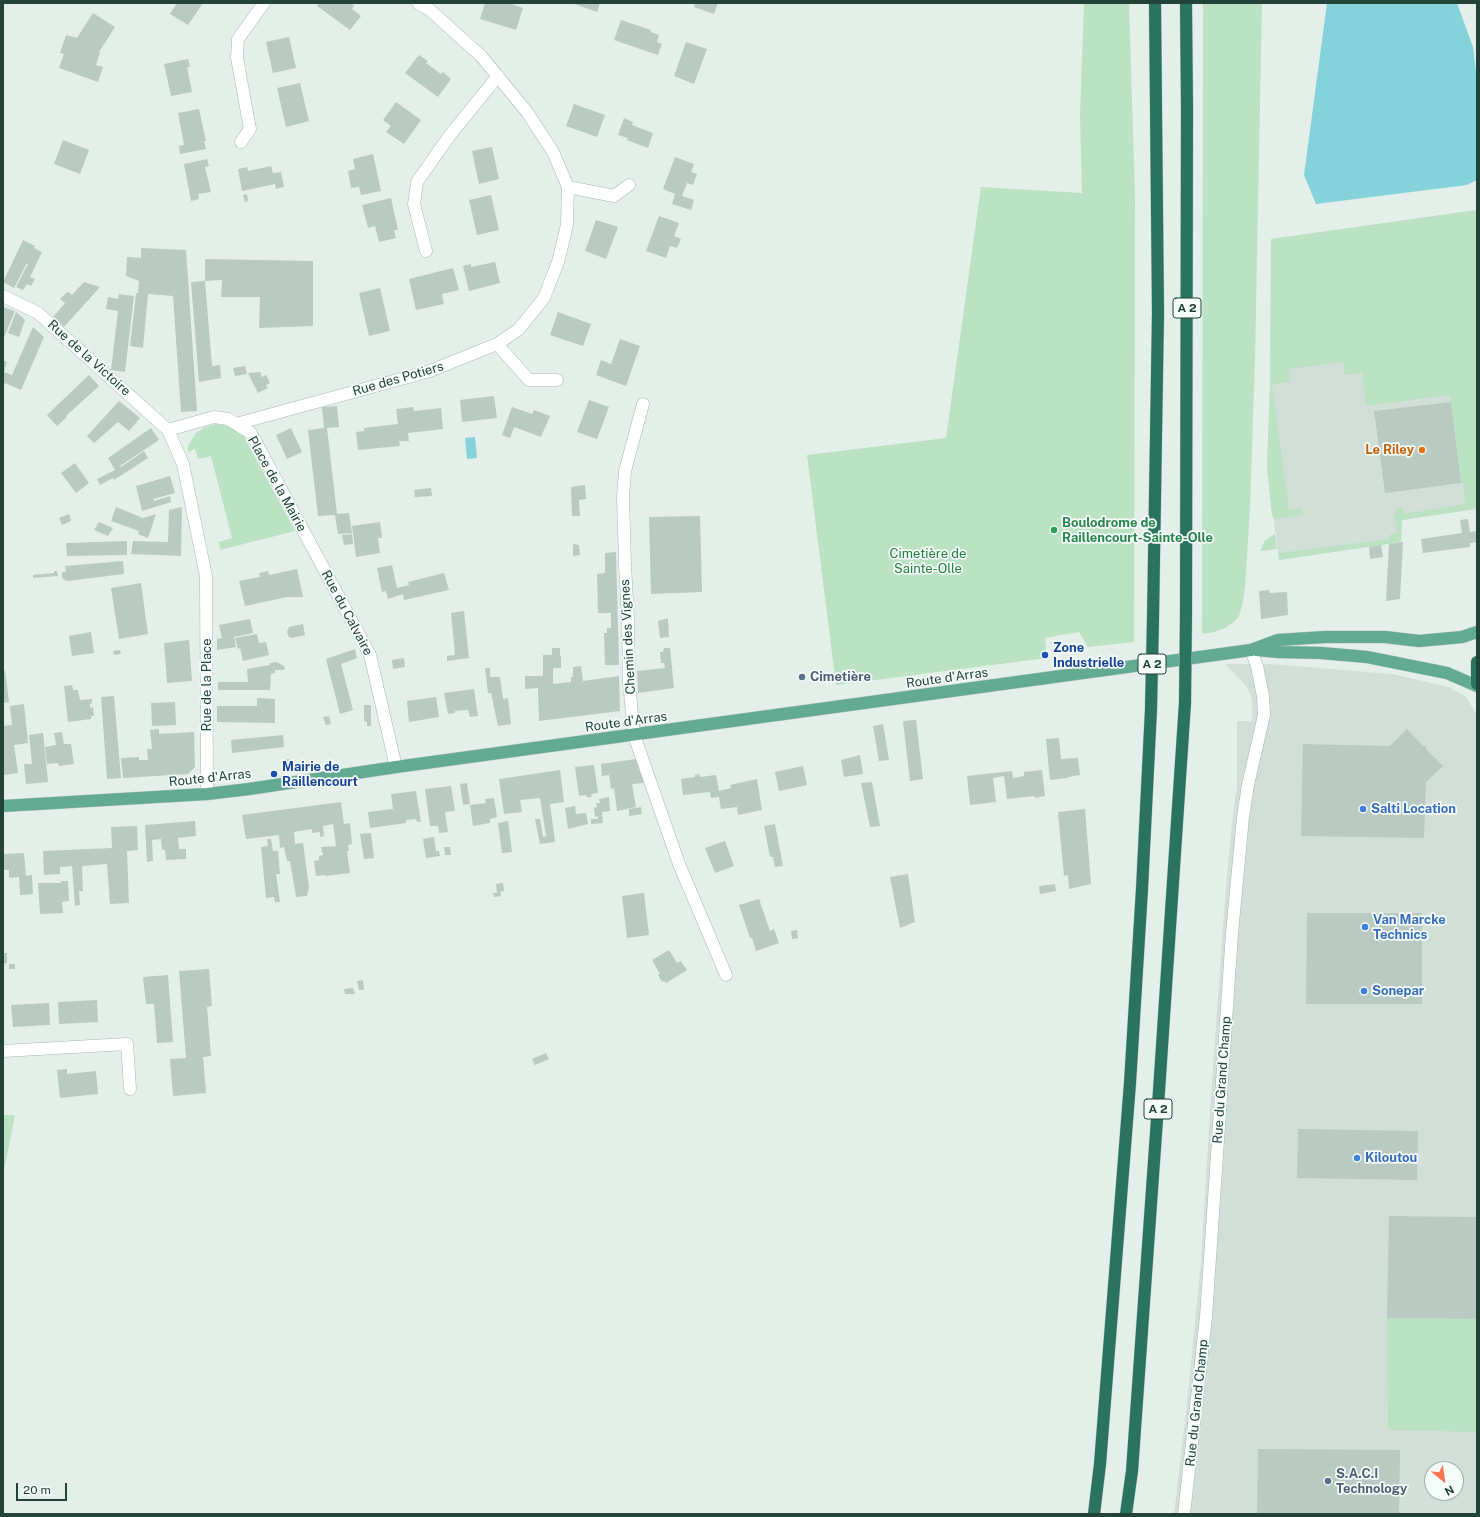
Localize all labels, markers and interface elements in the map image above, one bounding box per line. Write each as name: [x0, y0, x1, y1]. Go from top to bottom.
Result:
road number: A 2: [1173, 298, 1201, 318]
street label: Rue de la Victoire: [44, 317, 134, 399]
street label: Rue des Potiers: [351, 359, 445, 399]
street label: Place de la Mairie: [244, 433, 310, 535]
place label: Le Riley: [1365, 442, 1414, 458]
marker: Le Riley: [1417, 445, 1427, 455]
place label: Boulodrome de Raillencourt-Sainte-Olle: [1062, 515, 1213, 546]
marker: Boulodrome de Raillencourt-Sainte-Olle: [1049, 525, 1059, 535]
park label: Cimetière de Sainte-Olle: [890, 546, 966, 577]
street label: Rue du Calvaire: [318, 568, 376, 658]
street label: Chemin des Vignes: [617, 579, 639, 695]
street label: Rue de la Place: [199, 639, 215, 731]
place label: Zone Industrielle: [1053, 640, 1124, 671]
marker: Zone Industrielle: [1040, 650, 1050, 660]
road number: A 2: [1138, 654, 1166, 674]
street label: Route d'Arras: [905, 665, 989, 691]
place label: Cimetière: [810, 669, 871, 685]
marker: Cimetière: [797, 672, 807, 682]
street label: Route d'Arras: [584, 709, 668, 735]
place label: Mairie de Raillencourt: [282, 759, 358, 790]
street label: Route d'Arras: [168, 766, 252, 790]
marker: Mairie de Raillencourt: [269, 769, 279, 779]
place label: Salti Location: [1371, 801, 1456, 817]
marker: Salti Location: [1358, 804, 1368, 814]
place label: Van Marcke Technics: [1373, 912, 1446, 943]
marker: Van Marcke Technics: [1360, 922, 1370, 932]
place label: Sonepar: [1372, 983, 1424, 999]
marker: Sonepar: [1359, 986, 1369, 996]
street label: Rue du Grand Champ: [1210, 1016, 1234, 1144]
road number: A 2: [1144, 1099, 1172, 1119]
place label: Kiloutou: [1365, 1150, 1417, 1166]
marker: Kiloutou: [1352, 1153, 1362, 1163]
street label: Rue du Grand Champ: [1183, 1339, 1211, 1467]
north arrow: [1424, 1461, 1464, 1501]
place label: S.A.C.I Technology: [1336, 1466, 1407, 1497]
scale bar: [18, 1475, 69, 1501]
marker: S.A.C.I Technology: [1323, 1476, 1333, 1486]
text: 20 m: [23, 1483, 51, 1497]
text: N: [1443, 1483, 1456, 1498]

